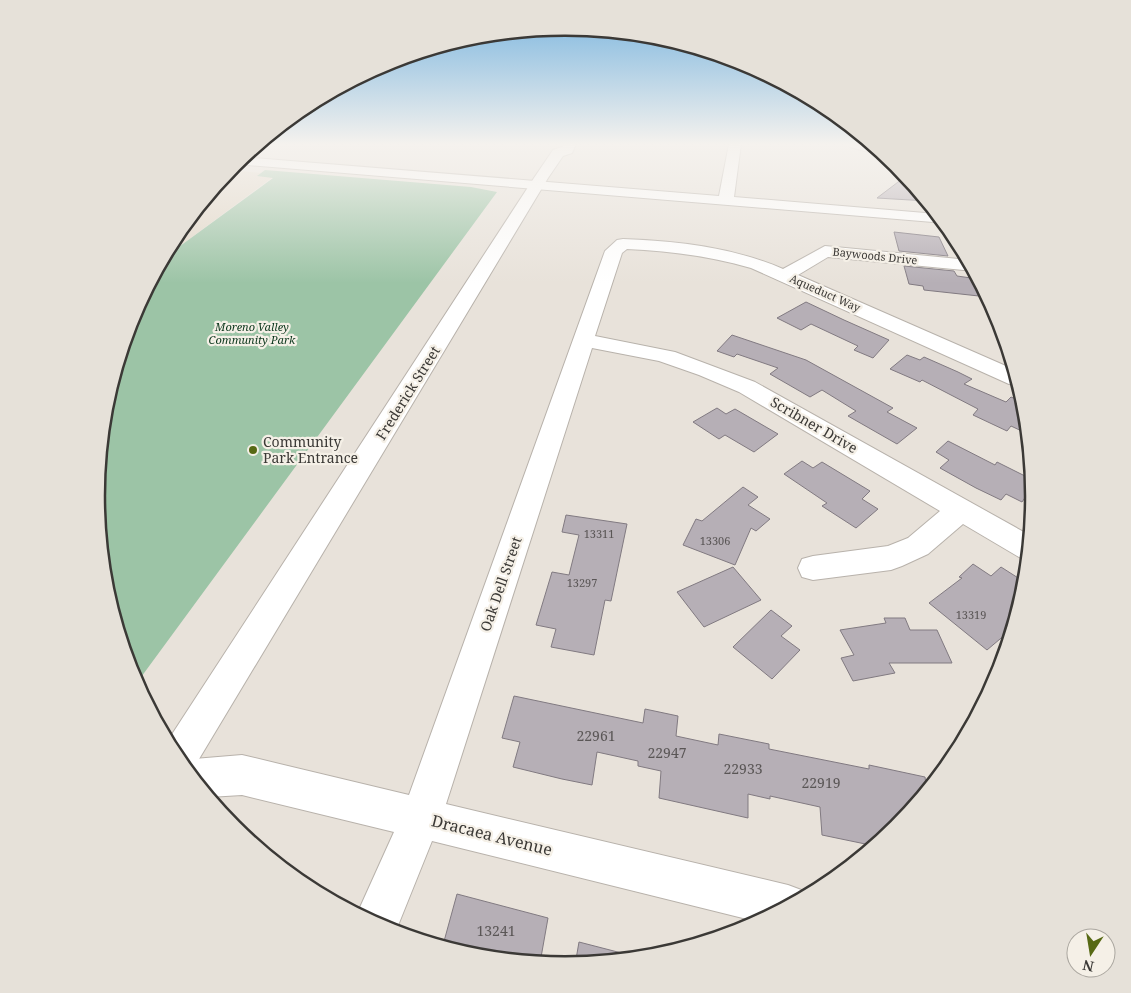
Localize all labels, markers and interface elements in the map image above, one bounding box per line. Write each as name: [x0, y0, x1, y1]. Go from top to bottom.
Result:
street label: Baywoods Drive: [832, 244, 918, 267]
street label: Aqueduct Way: [787, 270, 864, 315]
park label: Moreno Valley Community Park: [209, 319, 296, 347]
street label: Frederick Street: [371, 342, 444, 443]
street label: Scribner Drive: [767, 392, 861, 457]
place label: Community Park Entrance: [263, 432, 358, 467]
marker: Community Park Entrance: [247, 444, 259, 456]
house number: 13311: [584, 526, 614, 541]
house number: 13306: [700, 533, 730, 548]
street label: Oak Dell Street: [475, 534, 526, 634]
house number: 13297: [567, 575, 597, 590]
house number: 13319: [956, 607, 986, 622]
house number: 22961: [576, 726, 616, 745]
house number: 22947: [647, 743, 687, 762]
house number: 22933: [723, 759, 763, 778]
house number: 22919: [801, 773, 841, 792]
street label: Dracaea Avenue: [429, 809, 555, 861]
house number: 13241: [476, 921, 516, 940]
north arrow: [1066, 928, 1116, 978]
text: N: [1081, 956, 1096, 977]

